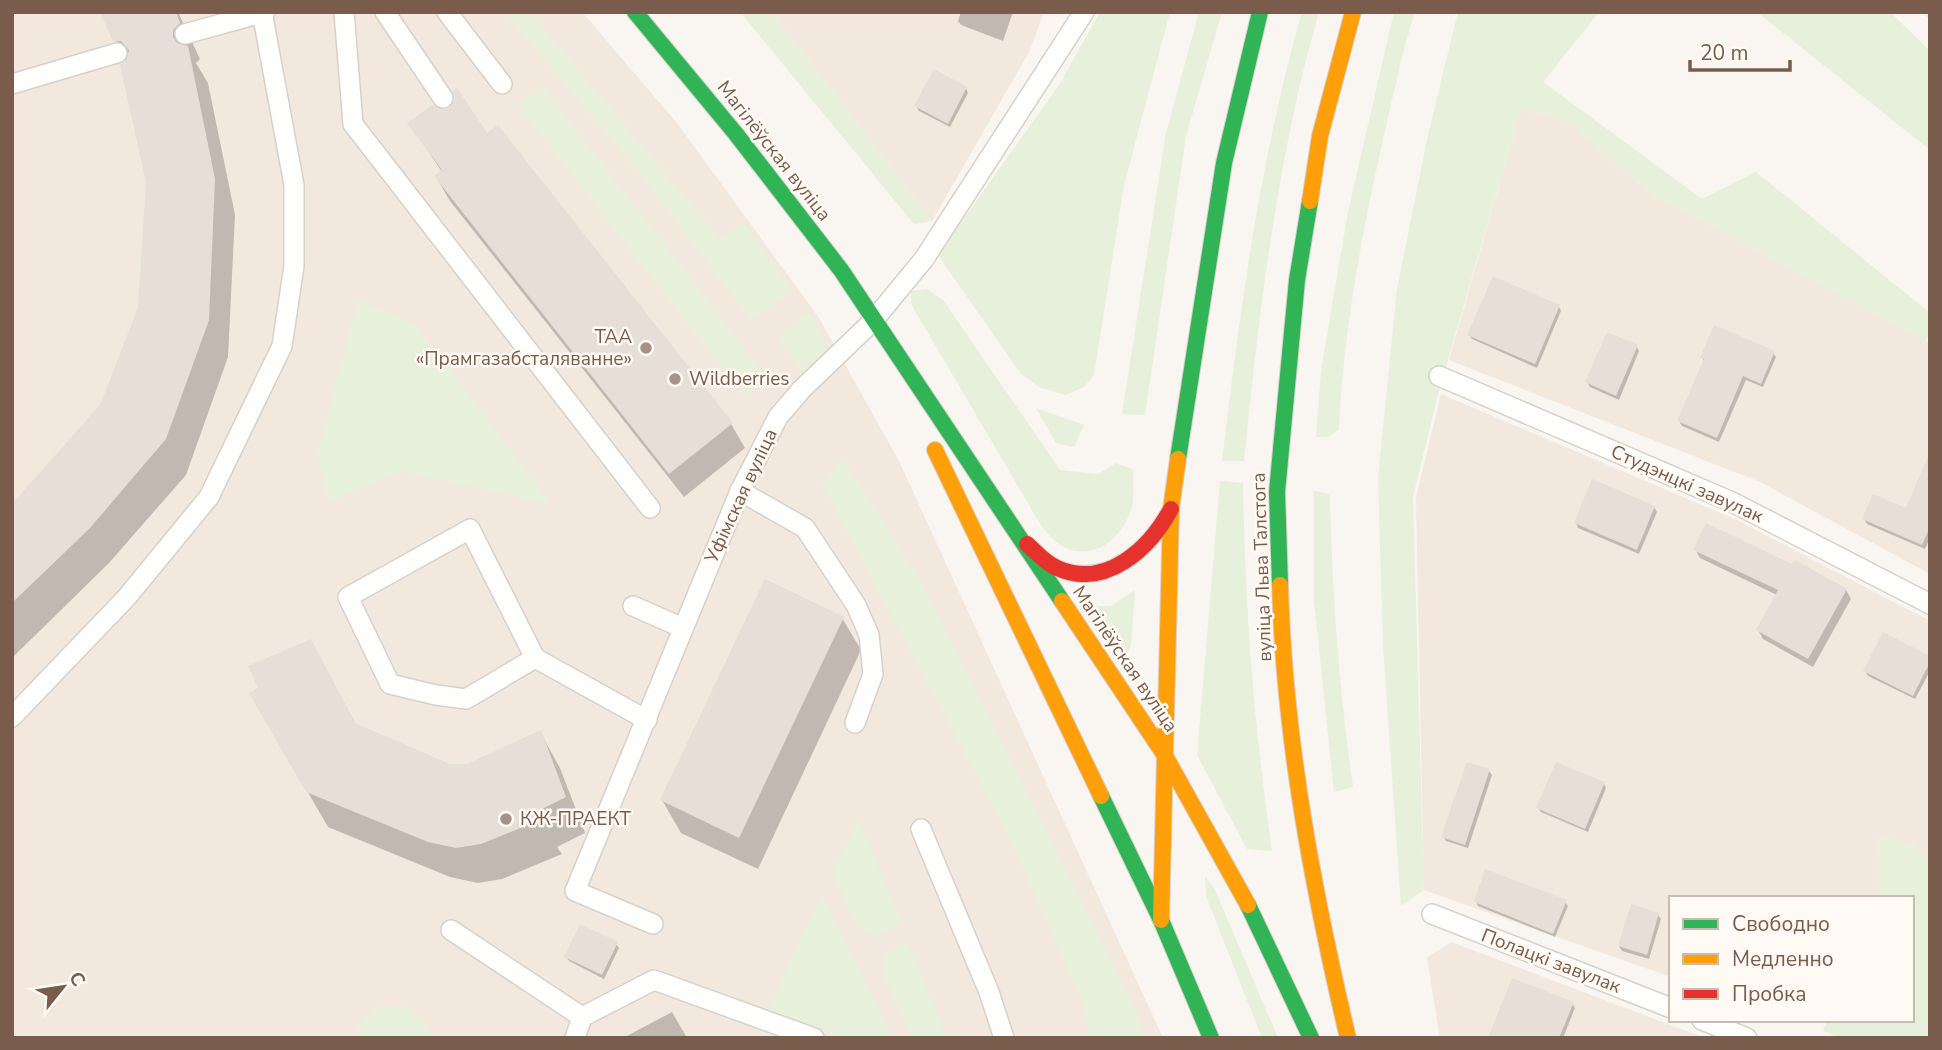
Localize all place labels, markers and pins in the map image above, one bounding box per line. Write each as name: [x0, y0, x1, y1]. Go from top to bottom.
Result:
place label: ТАА «Прамгазабсталяванне»: [416, 324, 632, 372]
marker: ТАА «Прамгазабсталяванне»: [638, 340, 654, 356]
place label: Wildberries: [689, 366, 789, 392]
marker: Wildberries: [667, 371, 683, 387]
place label: КЖ-ПРАЕКТ: [520, 806, 632, 832]
marker: КЖ-ПРАЕКТ: [498, 811, 514, 827]

